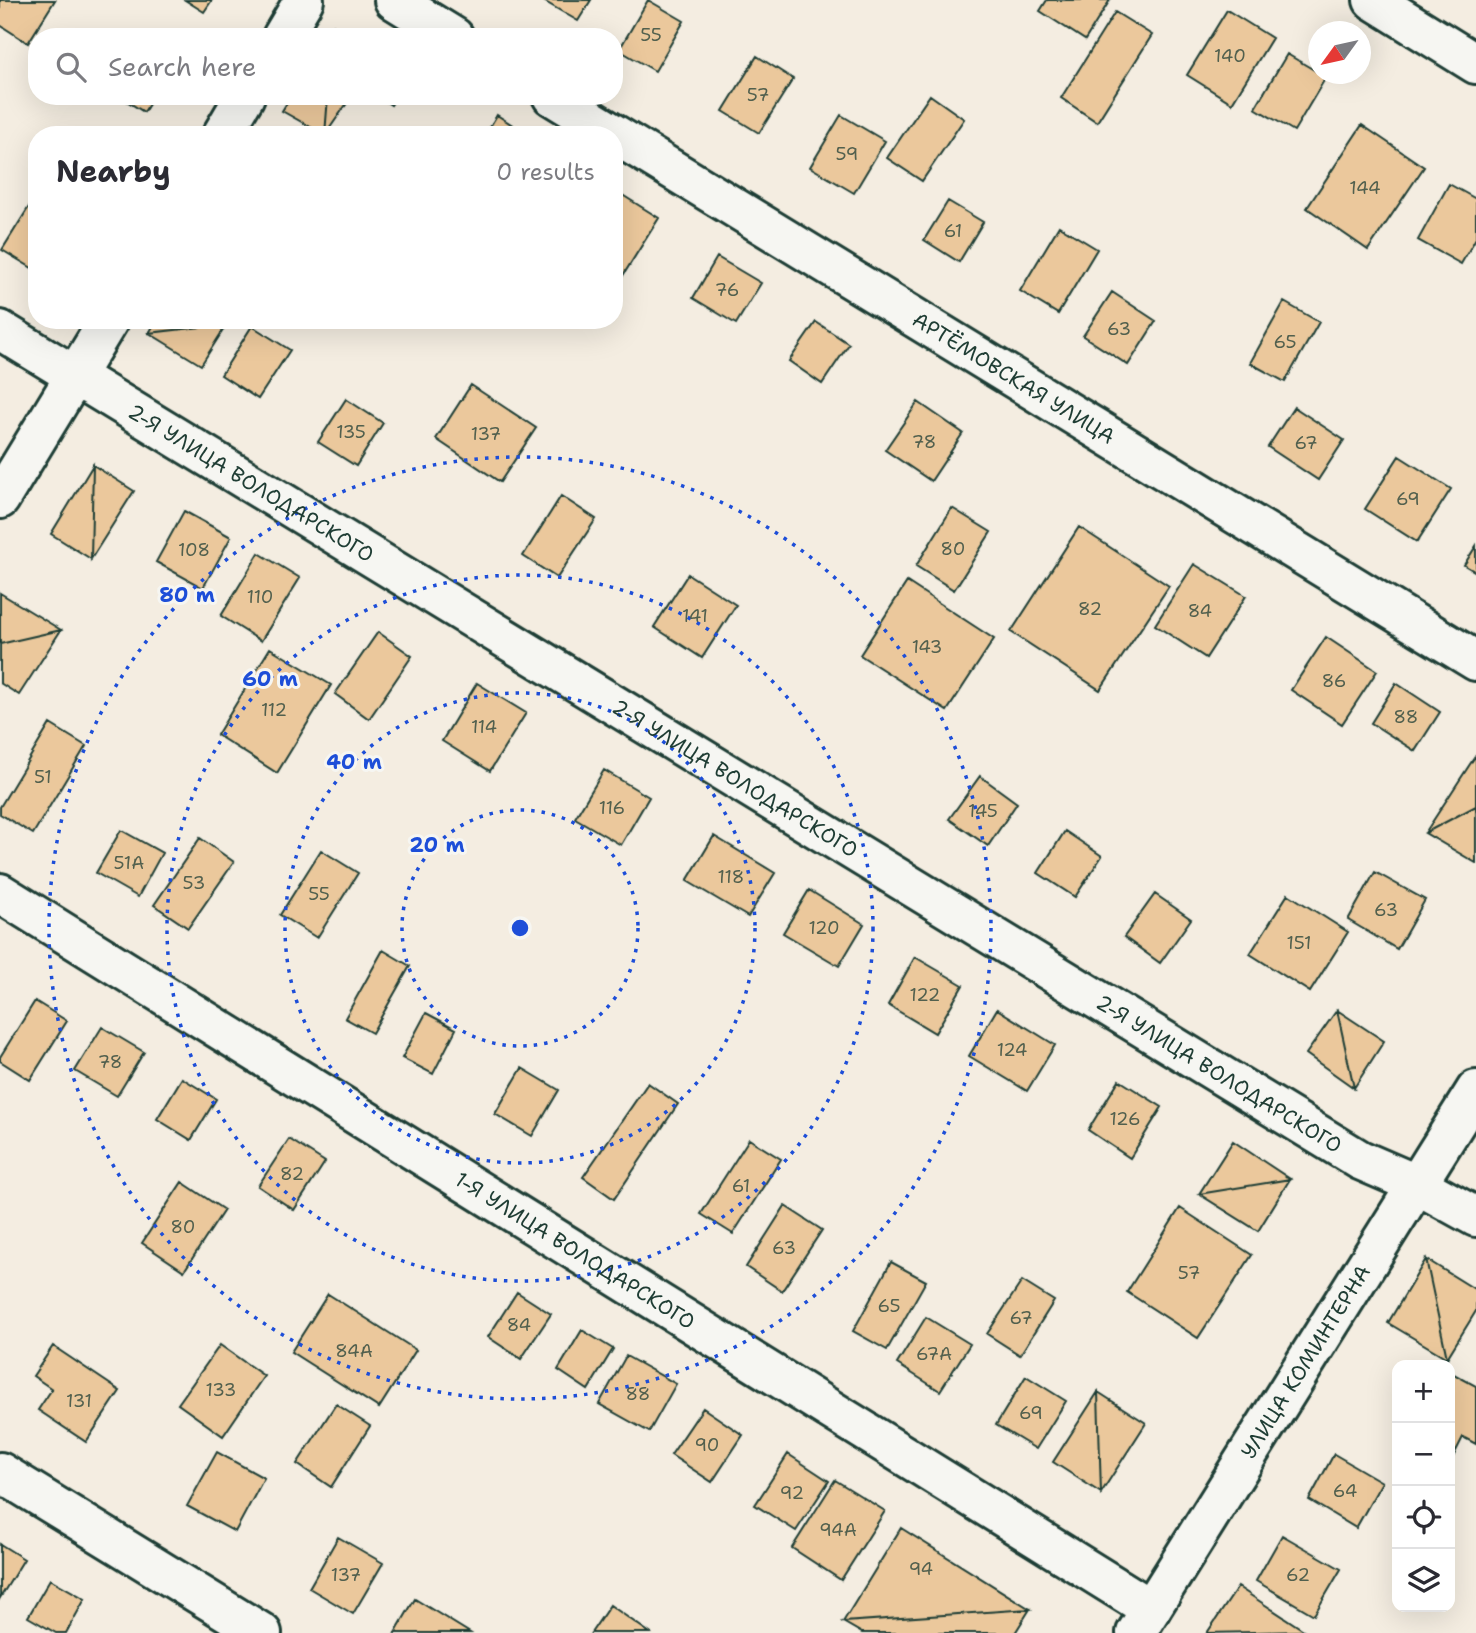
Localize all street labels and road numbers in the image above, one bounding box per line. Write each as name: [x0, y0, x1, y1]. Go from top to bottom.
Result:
street label: АРТЁМОВСКАЯ УЛИЦА: [907, 306, 1120, 451]
street label: 2-Я УЛИЦА ВОЛОДАРСКОГО: [123, 398, 379, 569]
street label: 2-Я УЛИЦА ВОЛОДАРСКОГО: [607, 693, 863, 864]
street label: 2-Я УЛИЦА ВОЛОДАРСКОГО: [1091, 988, 1347, 1160]
street label: 1-Я УЛИЦА ВОЛОДАРСКОГО: [450, 1165, 700, 1336]
street label: УЛИЦА КОМИНТЕРНА: [1235, 1260, 1377, 1464]

